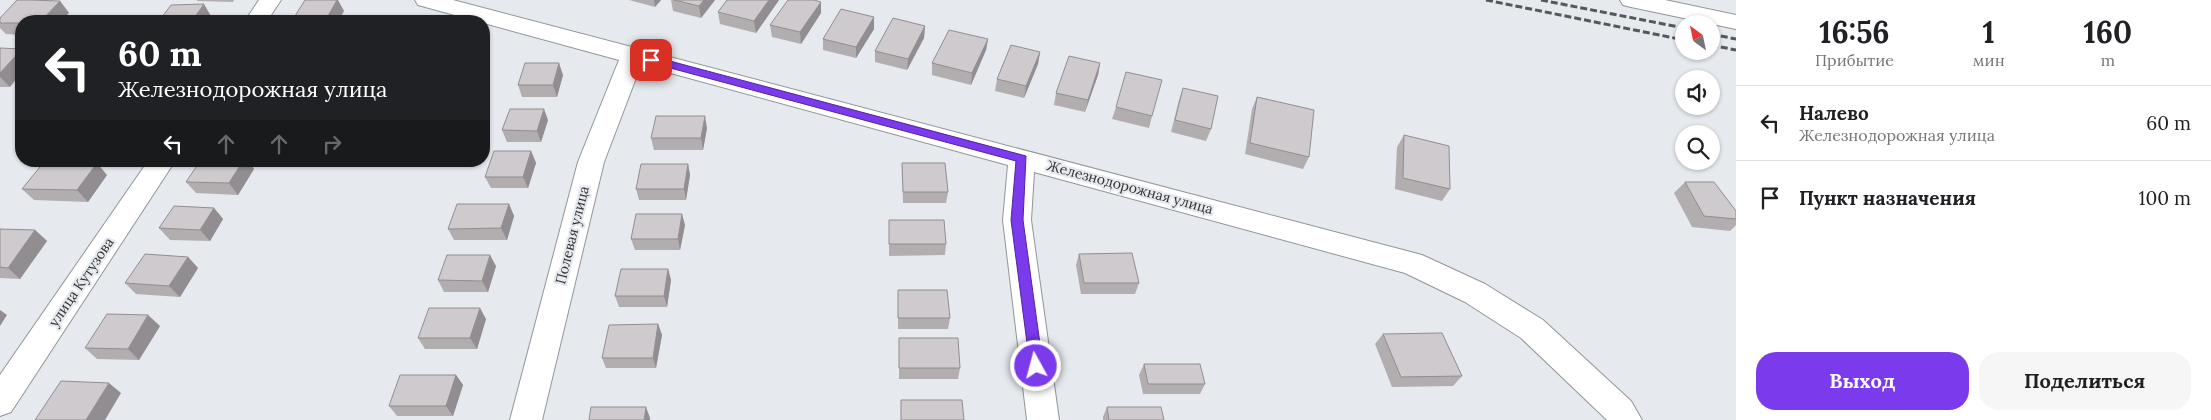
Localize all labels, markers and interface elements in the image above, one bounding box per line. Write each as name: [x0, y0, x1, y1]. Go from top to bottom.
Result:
text: 16:56: [1819, 13, 1890, 51]
text: 1: [1983, 13, 1995, 51]
text: 160: [2084, 13, 2132, 51]
north arrow: [1675, 15, 1720, 60]
map controls: [1675, 15, 1720, 170]
text: 60 m: [118, 31, 202, 76]
icon: left: [35, 35, 100, 100]
pin: [630, 39, 672, 81]
icon: arrive: [637, 46, 665, 74]
text: Прибытие: [1815, 50, 1894, 70]
text: мин: [1973, 50, 2005, 70]
text: m: [2101, 50, 2115, 70]
button: sound: [1675, 70, 1720, 115]
text: Железнодорожная улица: [118, 75, 387, 103]
text: Налево: [1799, 101, 1869, 125]
icon: left: [1756, 109, 1784, 137]
text: 60 m: [2146, 111, 2191, 135]
button: search: [1675, 125, 1720, 170]
text: Железнодорожная улица: [1799, 125, 1995, 145]
icon: left: [159, 130, 187, 158]
icon: ahead: [212, 130, 240, 158]
icon: ahead: [265, 130, 293, 158]
icon: right: [318, 130, 346, 158]
street label: Железнодорожная улица: [1045, 156, 1215, 218]
street label: Полевая улица: [551, 184, 593, 286]
icon: arrive: [1756, 184, 1784, 212]
text: Пункт назначения: [1799, 186, 1976, 210]
text: 100 m: [2139, 186, 2191, 210]
street label: улица Кутузова: [44, 234, 118, 330]
position arrow: [1009, 339, 1061, 391]
button: Выход: [1756, 352, 1969, 410]
button: Поделиться: [1979, 352, 2191, 410]

